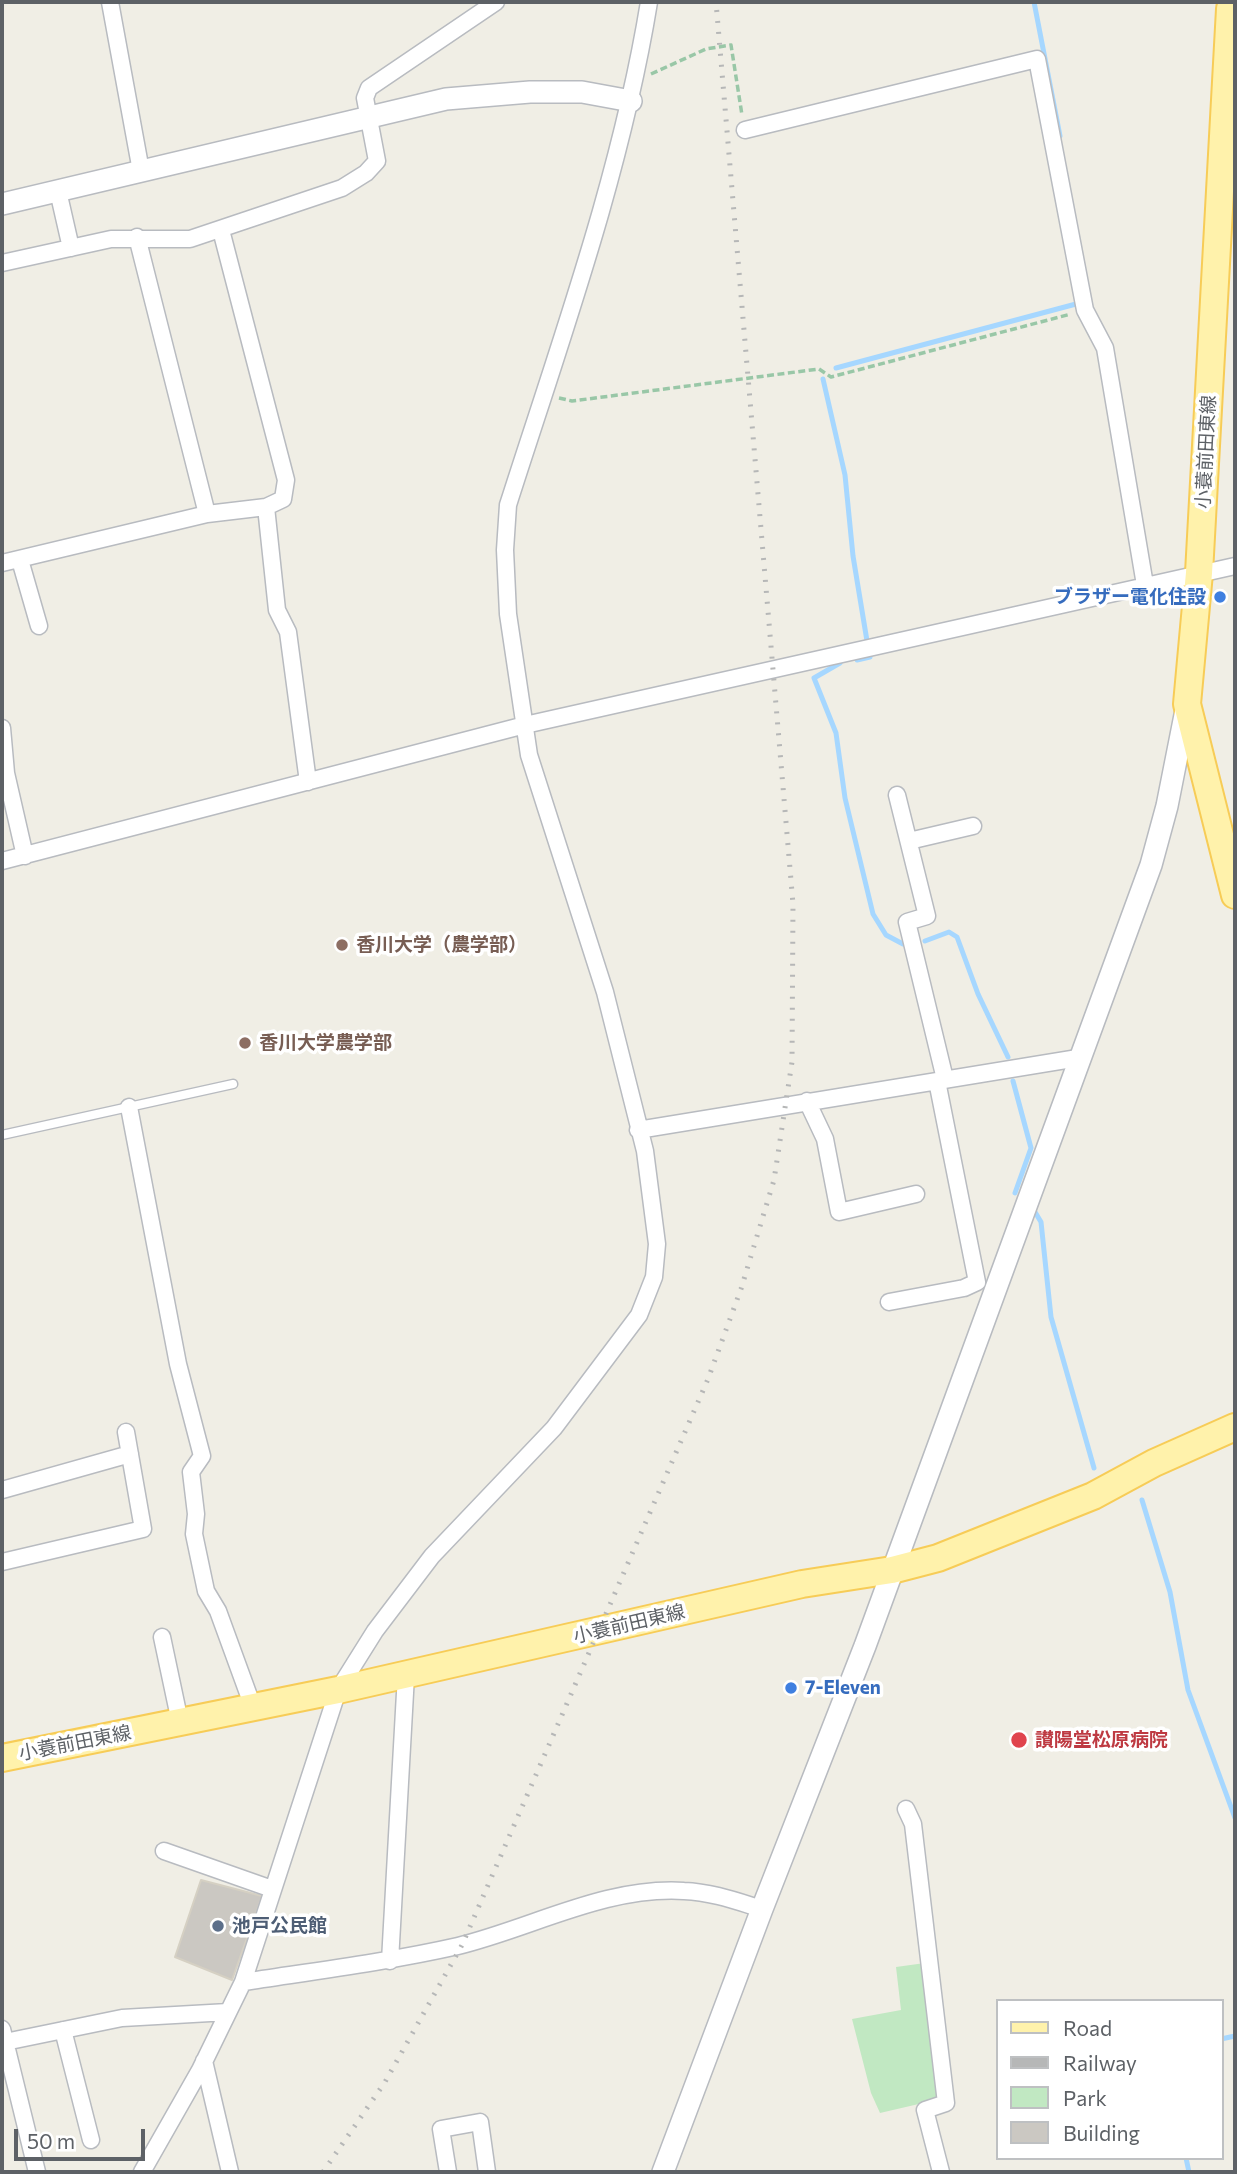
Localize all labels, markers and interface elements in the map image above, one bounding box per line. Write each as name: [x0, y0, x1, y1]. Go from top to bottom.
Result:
street label: 小蓑前田東線: [1192, 394, 1220, 510]
place label: ブラザー電化住設: [1054, 586, 1206, 608]
marker: ブラザー電化住設: [1212, 589, 1228, 605]
place label: 香川大学（農学部）: [356, 934, 527, 956]
marker: 香川大学（農学部）: [334, 937, 350, 953]
place label: 香川大学農学部: [259, 1032, 392, 1054]
marker: 香川大学農学部: [237, 1035, 253, 1051]
street label: 小蓑前田東線: [571, 1600, 687, 1648]
place label: 7-Eleven: [805, 1677, 881, 1699]
marker: 7-Eleven: [783, 1680, 799, 1696]
street label: 小蓑前田東線: [17, 1721, 133, 1765]
place label: 讃陽堂松原病院: [1035, 1729, 1168, 1751]
marker: 讃陽堂松原病院: [1009, 1730, 1029, 1750]
place label: 池戸公民館: [232, 1915, 327, 1937]
marker: 池戸公民館: [210, 1918, 226, 1934]
legend: [996, 1999, 1223, 2160]
text: Road: [1063, 2015, 1112, 2040]
text: Railway: [1063, 2050, 1137, 2075]
text: Park: [1063, 2085, 1107, 2110]
scale bar: [18, 2114, 149, 2158]
text: Building: [1063, 2120, 1140, 2145]
text: 50 m: [27, 2128, 75, 2153]

